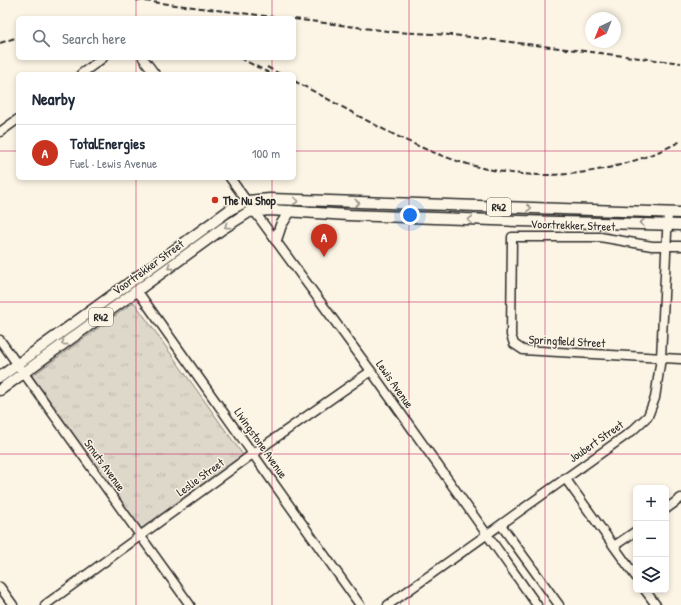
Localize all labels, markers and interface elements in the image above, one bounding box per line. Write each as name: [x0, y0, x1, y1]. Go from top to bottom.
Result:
north arrow: [585, 12, 621, 48]
search box: [16, 16, 296, 60]
icon: search: [30, 27, 52, 49]
text: Search here: [62, 28, 126, 49]
text: Nearby: [32, 87, 75, 110]
text: TotalEnergies: [70, 133, 145, 154]
text: A: [42, 144, 48, 162]
text: 100 m: [252, 144, 280, 162]
text: Fuel · Lewis Avenue: [70, 154, 157, 172]
place label: The Nu Shop: [222, 192, 277, 210]
marker: The Nu Shop: [210, 195, 220, 205]
one-way arrow: [293, 196, 299, 205]
one-way arrow: [354, 198, 360, 207]
road number: R42: [487, 198, 511, 216]
one-way arrow: [526, 204, 532, 212]
your location: [400, 205, 420, 225]
one-way arrow: [467, 215, 473, 224]
street label: Voortrekker Street: [530, 215, 616, 235]
one-way arrow: [639, 219, 645, 228]
one-way arrow: [224, 221, 231, 228]
pin: A: [311, 224, 337, 257]
street label: Voortrekker Street: [109, 235, 188, 299]
one-way arrow: [167, 262, 174, 269]
road number: R42: [89, 308, 113, 326]
street label: Springfield Street: [528, 330, 607, 352]
one-way arrow: [62, 338, 69, 345]
street label: Lewis Avenue: [372, 356, 418, 412]
street label: Livingstone Avenue: [230, 404, 292, 482]
street label: Joubert Street: [565, 415, 627, 466]
street label: Smuts Avenue: [80, 436, 130, 495]
street label: Leslie Street: [173, 453, 228, 500]
map controls: [633, 485, 669, 593]
button: +: [633, 485, 669, 521]
button: −: [633, 521, 669, 557]
button: layers: [633, 557, 669, 593]

